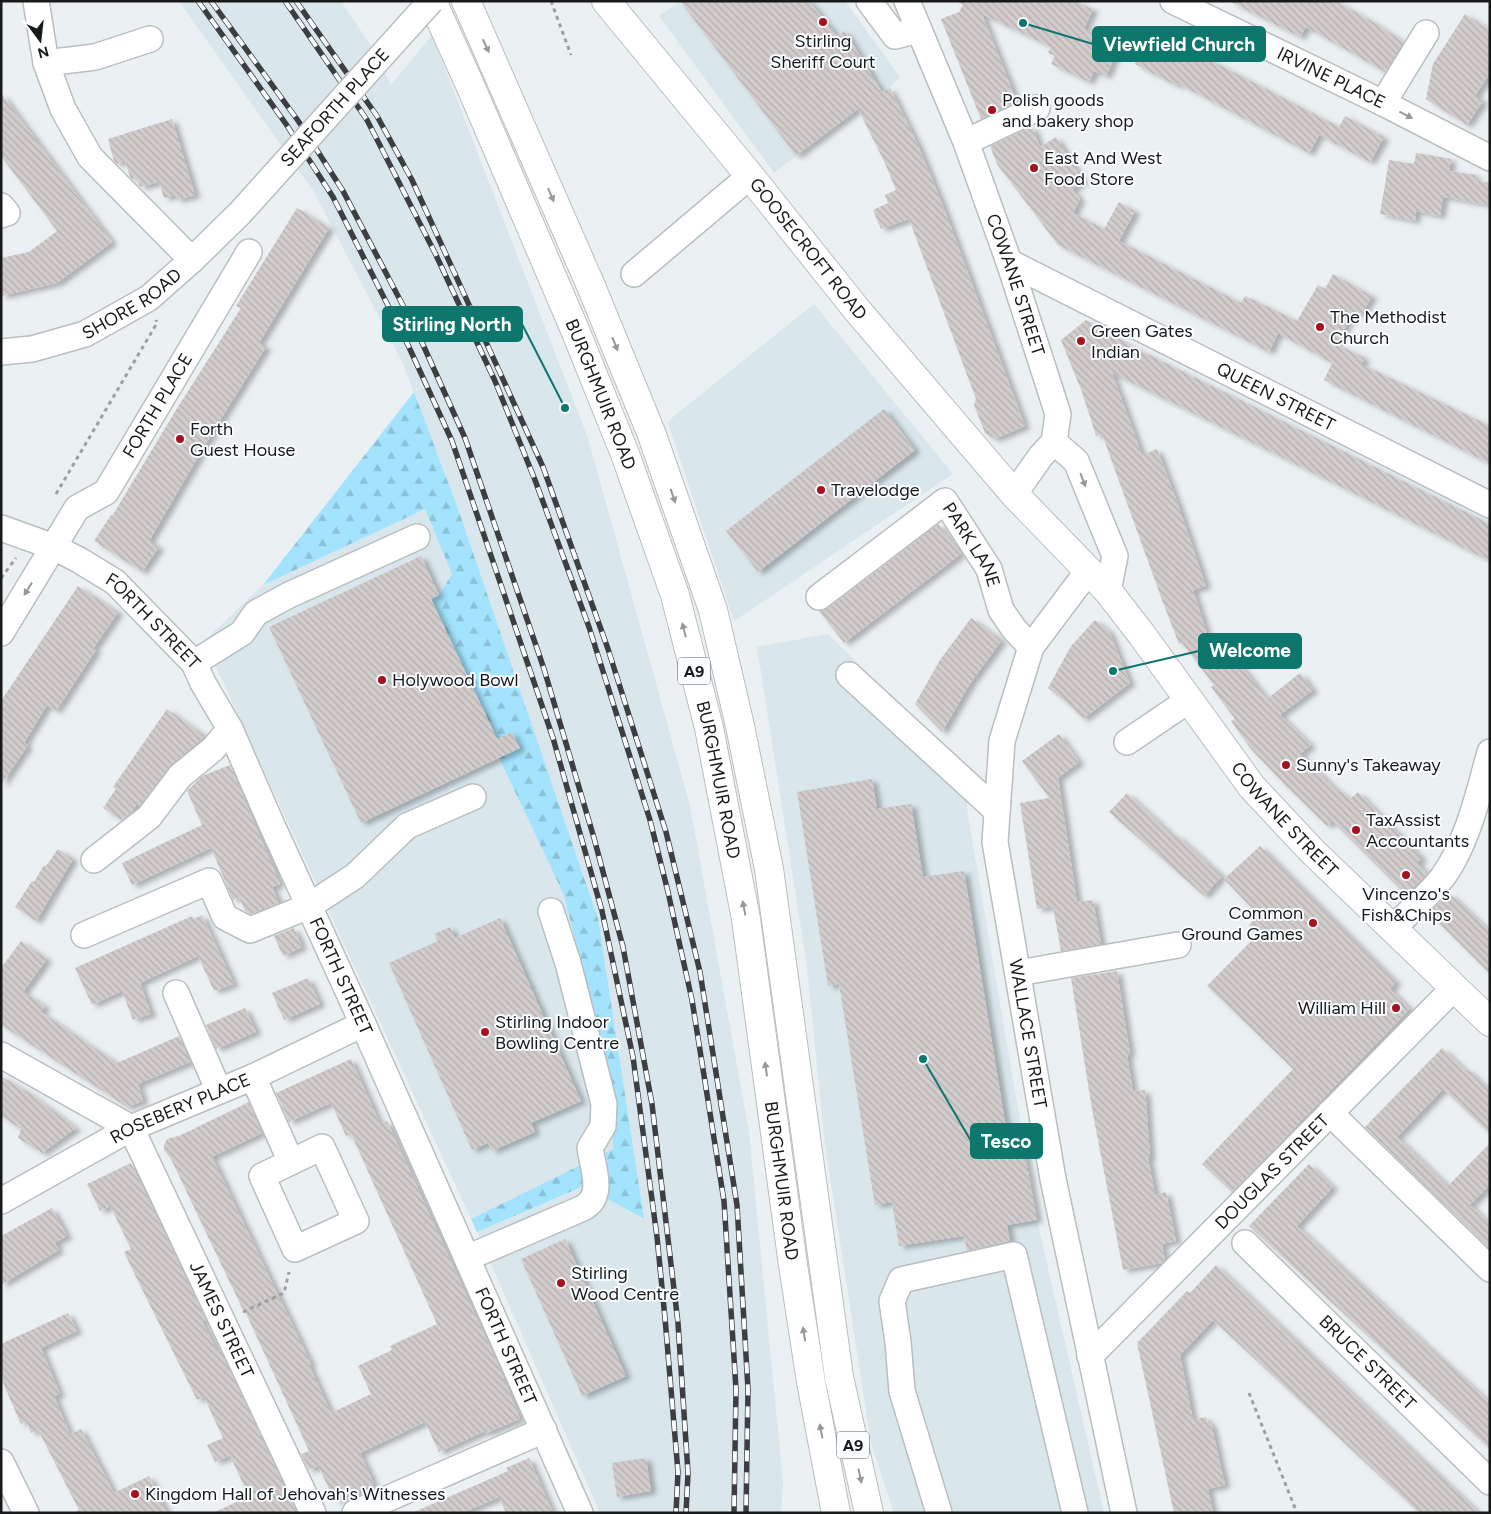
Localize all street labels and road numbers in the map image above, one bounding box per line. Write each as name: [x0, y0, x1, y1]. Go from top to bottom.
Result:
street label: IRVINE PLACE: [1274, 42, 1389, 114]
street label: SEAFORTH PLACE: [276, 44, 394, 171]
street label: GOOSECROFT ROAD: [745, 173, 872, 325]
street label: COWANE STREET: [982, 211, 1049, 359]
street label: SHORE ROAD: [78, 263, 186, 344]
street label: BURGHMUIR ROAD: [561, 315, 641, 473]
street label: FORTH PLACE: [118, 349, 197, 462]
street label: QUEEN STREET: [1213, 358, 1339, 436]
street label: PARK LANE: [938, 498, 1005, 590]
street label: FORTH STREET: [102, 568, 205, 674]
road number: A9: [678, 658, 710, 684]
street label: BURGHMUIR ROAD: [691, 698, 745, 861]
street label: COWANE STREET: [1226, 758, 1343, 881]
street label: FORTH STREET: [305, 914, 377, 1038]
street label: WALLACE STREET: [1004, 957, 1052, 1110]
street label: ROSEBERY PLACE: [106, 1068, 253, 1149]
street label: BURGHMUIR ROAD: [760, 1100, 803, 1262]
street label: DOUGLAS STREET: [1210, 1110, 1334, 1234]
street label: JAMES STREET: [185, 1258, 259, 1381]
street label: FORTH STREET: [470, 1284, 542, 1408]
street label: BRUCE STREET: [1314, 1310, 1420, 1415]
road number: A9: [837, 1432, 869, 1458]

